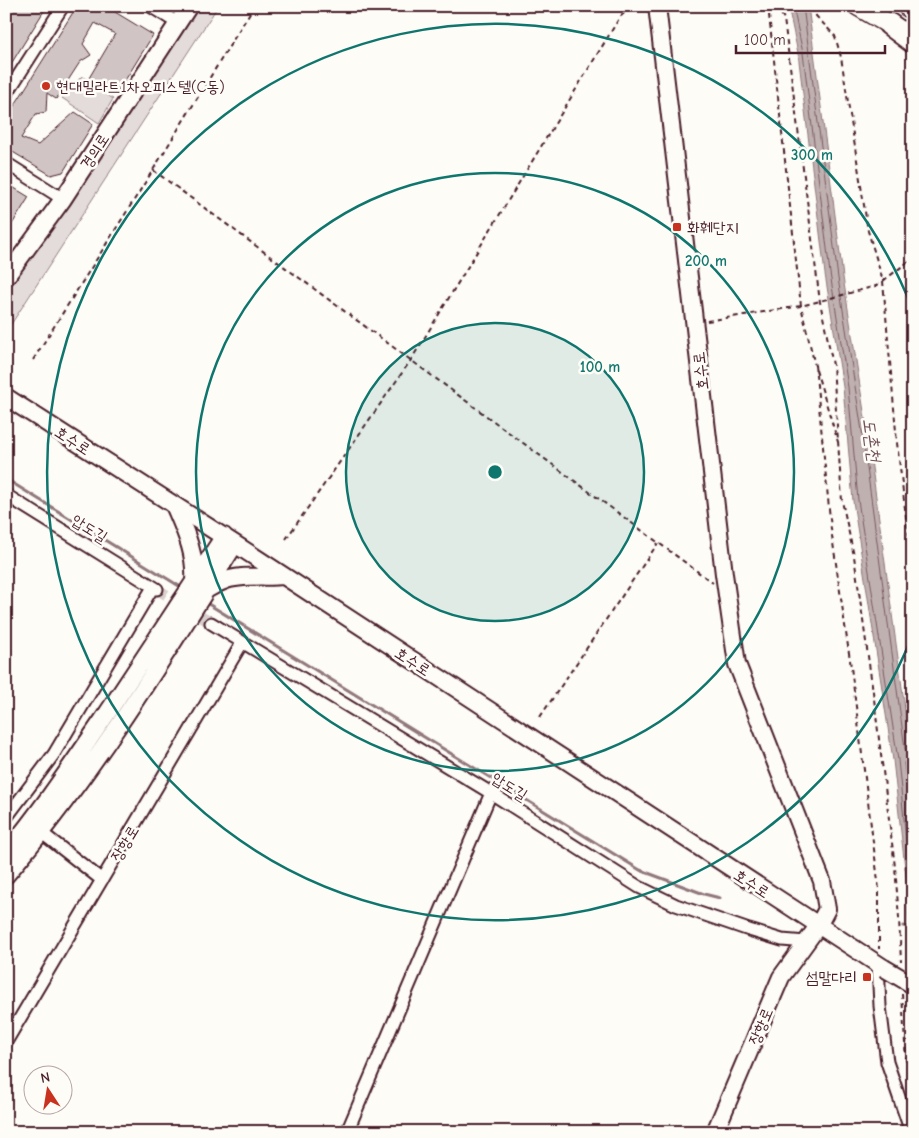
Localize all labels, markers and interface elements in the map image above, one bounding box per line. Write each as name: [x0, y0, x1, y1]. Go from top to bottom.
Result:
scale bar: [736, 22, 885, 54]
text: 100 m: [744, 31, 786, 49]
place label: 현대밀라트1차오피스텔(C동): [56, 78, 225, 96]
marker: 현대밀라트1차오피스텔(C동): [40, 80, 52, 92]
street label: 경의로: [77, 130, 113, 173]
text: 300 m: [791, 146, 833, 164]
place label: 화훼단지: [687, 219, 739, 237]
marker: 화훼단지: [671, 221, 683, 233]
text: 200 m: [685, 252, 727, 270]
street label: 호수로: [690, 351, 712, 391]
text: 100 m: [580, 358, 620, 376]
water label: 도촌천: [858, 417, 885, 465]
street label: 호수로: [51, 423, 94, 459]
centre of rings: [486, 463, 504, 481]
street label: 압도길: [68, 511, 111, 547]
street label: 호수로: [391, 644, 434, 680]
street label: 압도길: [488, 769, 531, 805]
street label: 장항로: [107, 822, 143, 865]
street label: 호수로: [730, 866, 773, 902]
place label: 섬말다리: [806, 969, 857, 987]
marker: 섬말다리: [861, 971, 873, 983]
street label: 장항로: [745, 1005, 777, 1048]
north arrow: [22, 1066, 72, 1116]
text: N: [39, 1069, 52, 1087]

